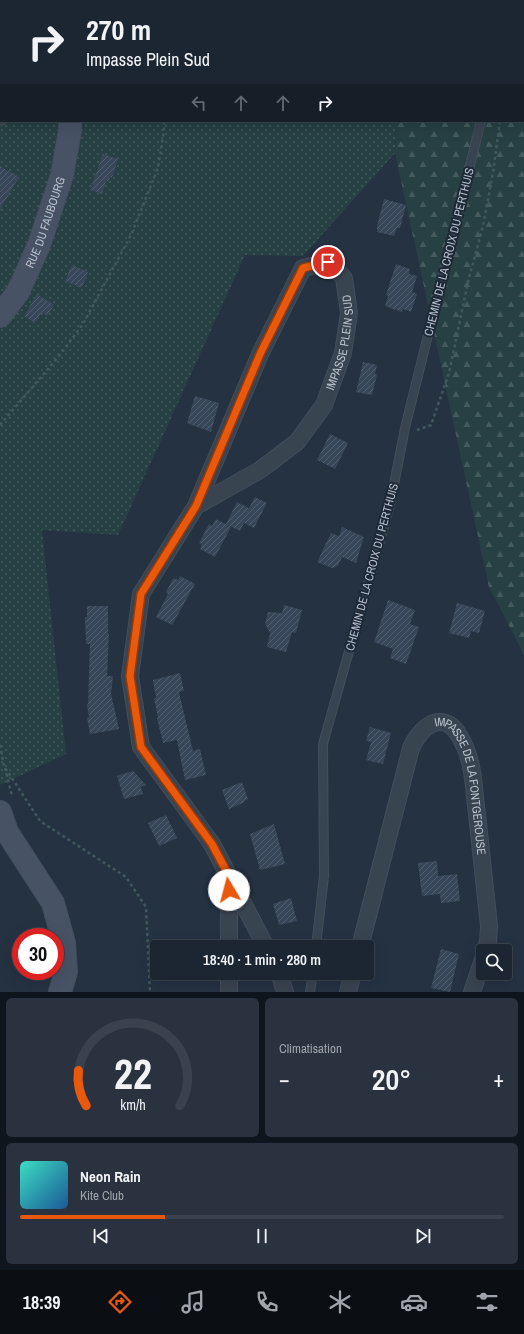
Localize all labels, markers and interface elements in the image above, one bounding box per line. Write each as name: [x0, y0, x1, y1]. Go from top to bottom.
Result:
text: 270 m: [86, 11, 151, 49]
icon: right: [20, 16, 72, 68]
text: Impasse Plein Sud: [86, 47, 210, 72]
icon: left: [188, 92, 210, 114]
icon: ahead: [230, 92, 252, 114]
icon: ahead: [272, 92, 294, 114]
icon: right: [314, 92, 336, 114]
street label: CHEMIN DE LA CROIX DU PERTHUIS: [420, 166, 478, 338]
street label: RUE DU FAUBOURG: [22, 175, 69, 271]
pin: [311, 245, 345, 279]
icon: arrive: [317, 251, 339, 273]
street label: IMPASSE PLEIN SUD: [322, 294, 357, 392]
street label: CHEMIN DE LA CROIX DU PERTHUIS: [342, 481, 402, 652]
street label: IMPASSE DE LA FONTGEROUSE: [433, 714, 489, 856]
position arrow: [208, 869, 250, 911]
speed limit sign: 30: [12, 928, 64, 980]
map controls: [476, 944, 512, 980]
button: search: [476, 944, 512, 980]
text: 18:40 · 1 min · 280 m: [203, 949, 321, 970]
text: Climatisation: [279, 1040, 342, 1057]
text: 22: [114, 1045, 151, 1101]
text: 20°: [372, 1059, 411, 1099]
text: −: [279, 1064, 290, 1094]
text: +: [493, 1064, 504, 1094]
text: km/h: [120, 1094, 145, 1113]
text: Neon Rain: [80, 1166, 141, 1187]
text: Kite Club: [80, 1187, 124, 1204]
icon: previous: [90, 1225, 112, 1247]
icon: pause: [251, 1225, 273, 1247]
icon: next: [412, 1225, 434, 1247]
icon: directions: [106, 1288, 134, 1316]
icon: music: [179, 1288, 207, 1316]
icon: phone: [253, 1288, 281, 1316]
icon: climate: [326, 1288, 354, 1316]
icon: car: [400, 1288, 428, 1316]
icon: filters: [473, 1288, 501, 1316]
text: 18:39: [23, 1290, 60, 1315]

